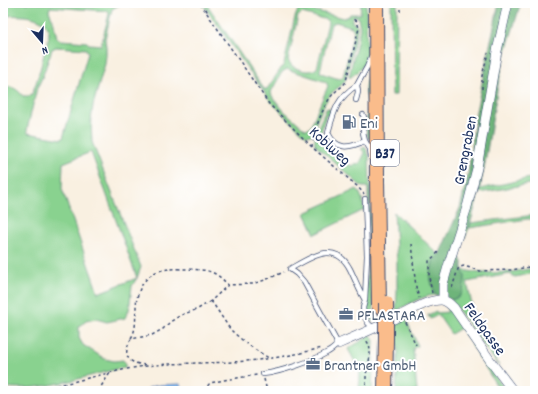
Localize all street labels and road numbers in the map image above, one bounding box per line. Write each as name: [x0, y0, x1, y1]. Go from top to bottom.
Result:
street label: Grengraben: [448, 114, 484, 187]
street label: Koblweg: [303, 122, 355, 172]
road number: B37: [371, 140, 399, 166]
street label: Feldgasse: [457, 298, 511, 361]

